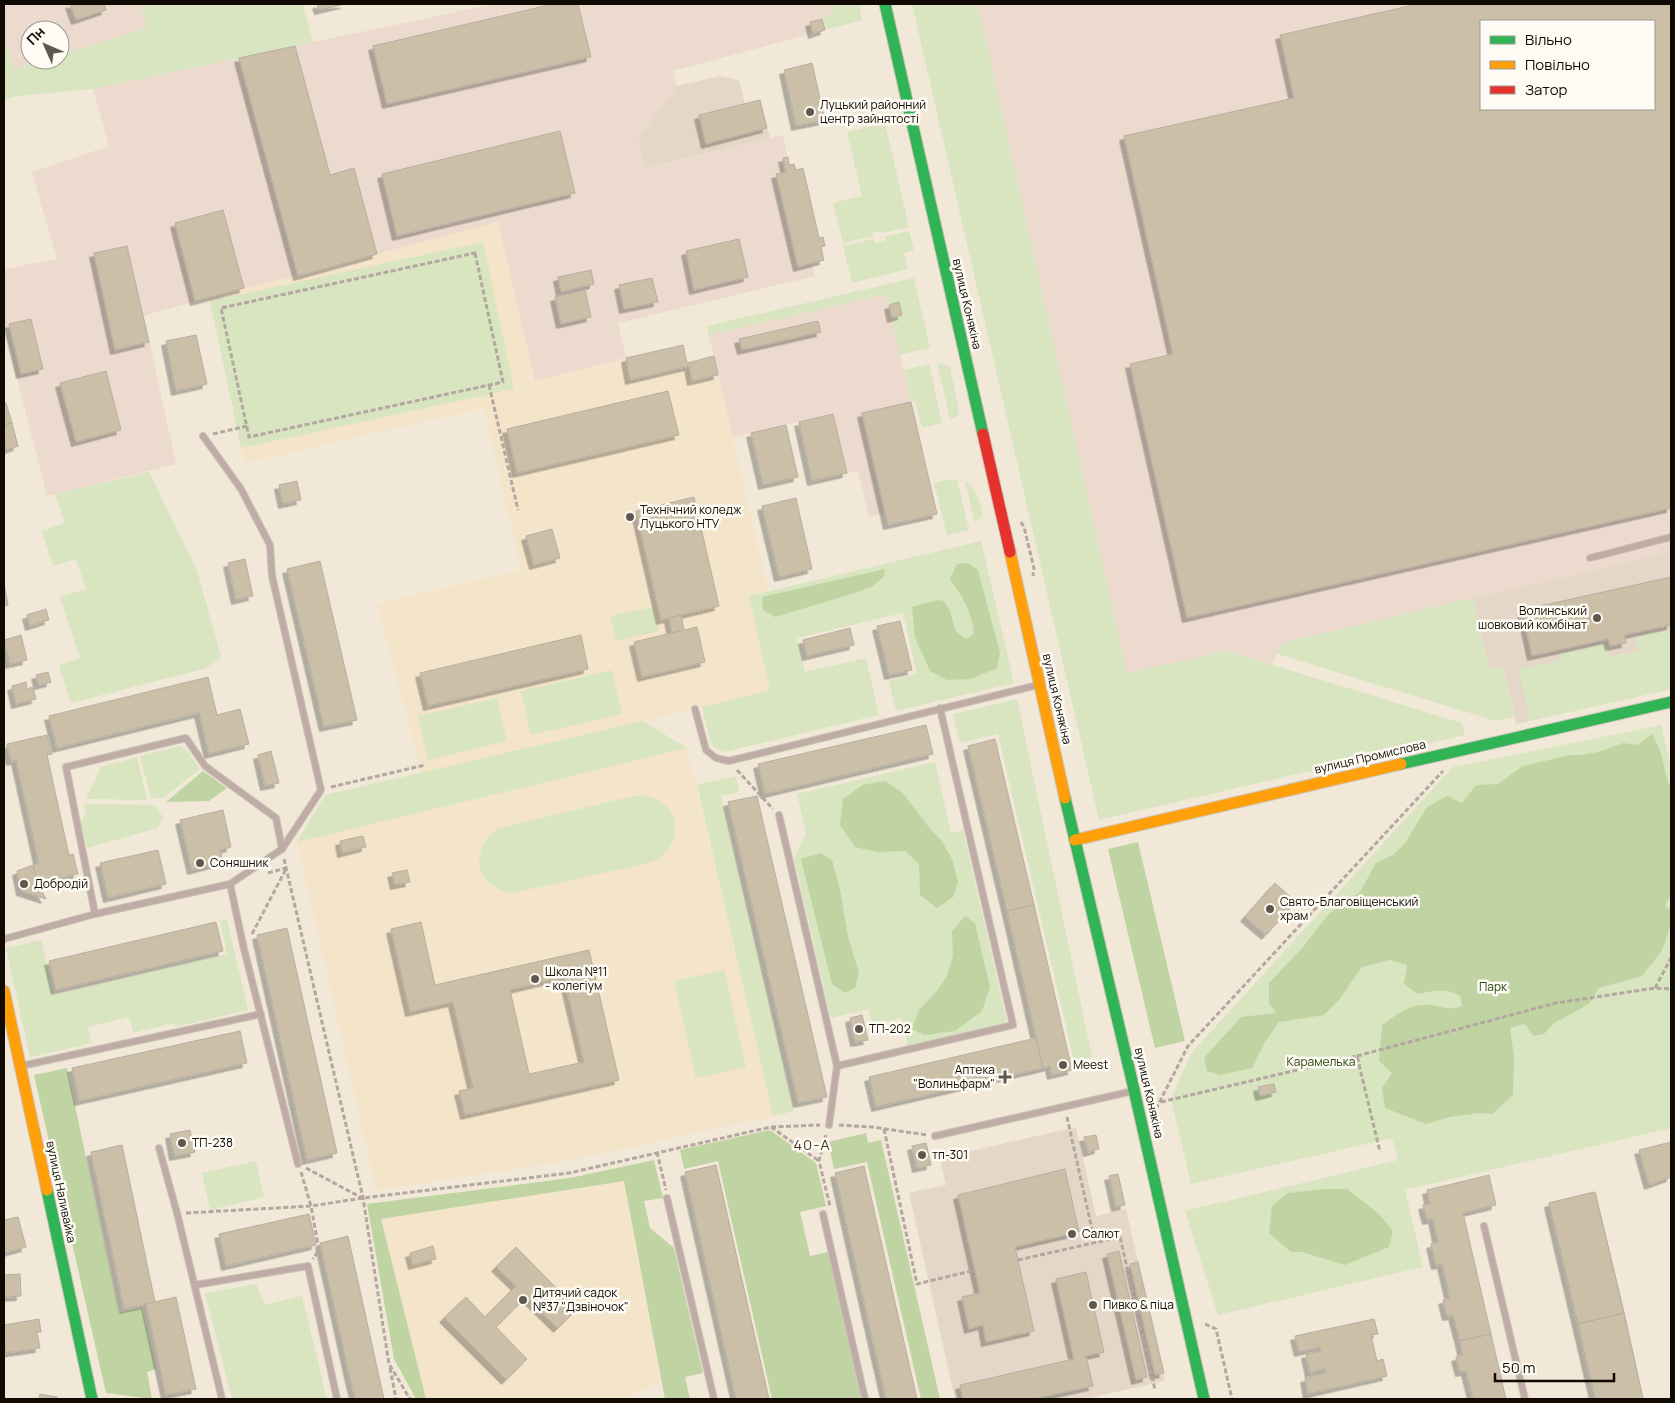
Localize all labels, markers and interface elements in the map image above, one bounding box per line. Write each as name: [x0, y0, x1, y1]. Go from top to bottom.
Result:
north arrow: [20, 20, 70, 70]
legend: [1480, 20, 1655, 110]
text: Пн: [22, 22, 49, 49]
text: Вільно: [1525, 29, 1572, 50]
text: Повільно: [1525, 54, 1590, 75]
text: Затор: [1525, 79, 1568, 100]
place label: Луцький районний центр зайнятості: [820, 96, 926, 127]
marker: Луцький районний центр зайнятості: [804, 106, 816, 118]
street label: вулиця Конякіна: [949, 257, 986, 351]
place label: Технічний коледж Луцького НТУ: [640, 501, 742, 532]
marker: Технічний коледж Луцького НТУ: [624, 511, 636, 523]
place label: Волинський шовковий комбінат: [1478, 602, 1587, 633]
marker: Волинський шовковий комбінат: [1591, 612, 1603, 624]
street label: вулиця Конякіна: [1039, 652, 1076, 746]
street label: вулиця Промислова: [1312, 735, 1427, 778]
place label: Соняшник: [210, 854, 269, 871]
marker: Соняшник: [194, 857, 206, 869]
place label: Добродій: [34, 875, 88, 892]
marker: Добродій: [18, 878, 30, 890]
place label: Свято-Благовіщенський храм: [1280, 893, 1418, 924]
marker: Свято-Благовіщенський храм: [1264, 903, 1276, 915]
place label: Школа №11 - колегіум: [545, 963, 607, 994]
marker: Школа №11 - колегіум: [529, 973, 541, 985]
park label: Парк: [1479, 978, 1508, 995]
place label: ТП-202: [869, 1020, 911, 1037]
marker: ТП-202: [853, 1023, 865, 1035]
street label: вулиця Конякіна: [1131, 1046, 1168, 1140]
park label: Карамелька: [1287, 1053, 1355, 1070]
place label: Meest: [1073, 1056, 1108, 1073]
marker: Meest: [1057, 1059, 1069, 1071]
place label: Аптека "Волиньфарм": [913, 1061, 995, 1092]
marker: Аптека "Волиньфарм": [999, 1071, 1011, 1083]
place label: ТП-238: [192, 1134, 233, 1151]
district label: 40-А: [793, 1134, 831, 1155]
marker: ТП-238: [176, 1137, 188, 1149]
street label: вулиця Наливайка: [42, 1139, 81, 1244]
place label: тп-301: [932, 1146, 968, 1163]
marker: тп-301: [916, 1149, 928, 1161]
place label: Салют: [1082, 1225, 1120, 1242]
marker: Салют: [1066, 1228, 1078, 1240]
place label: Дитячий садок №37 "Дзвіночок": [533, 1284, 629, 1315]
marker: Дитячий садок №37 "Дзвіночок": [517, 1294, 529, 1306]
place label: Пивко & піца: [1103, 1296, 1174, 1313]
marker: Пивко & піца: [1087, 1299, 1099, 1311]
scale bar: [1495, 1350, 1614, 1382]
text: 50 m: [1502, 1357, 1536, 1378]

